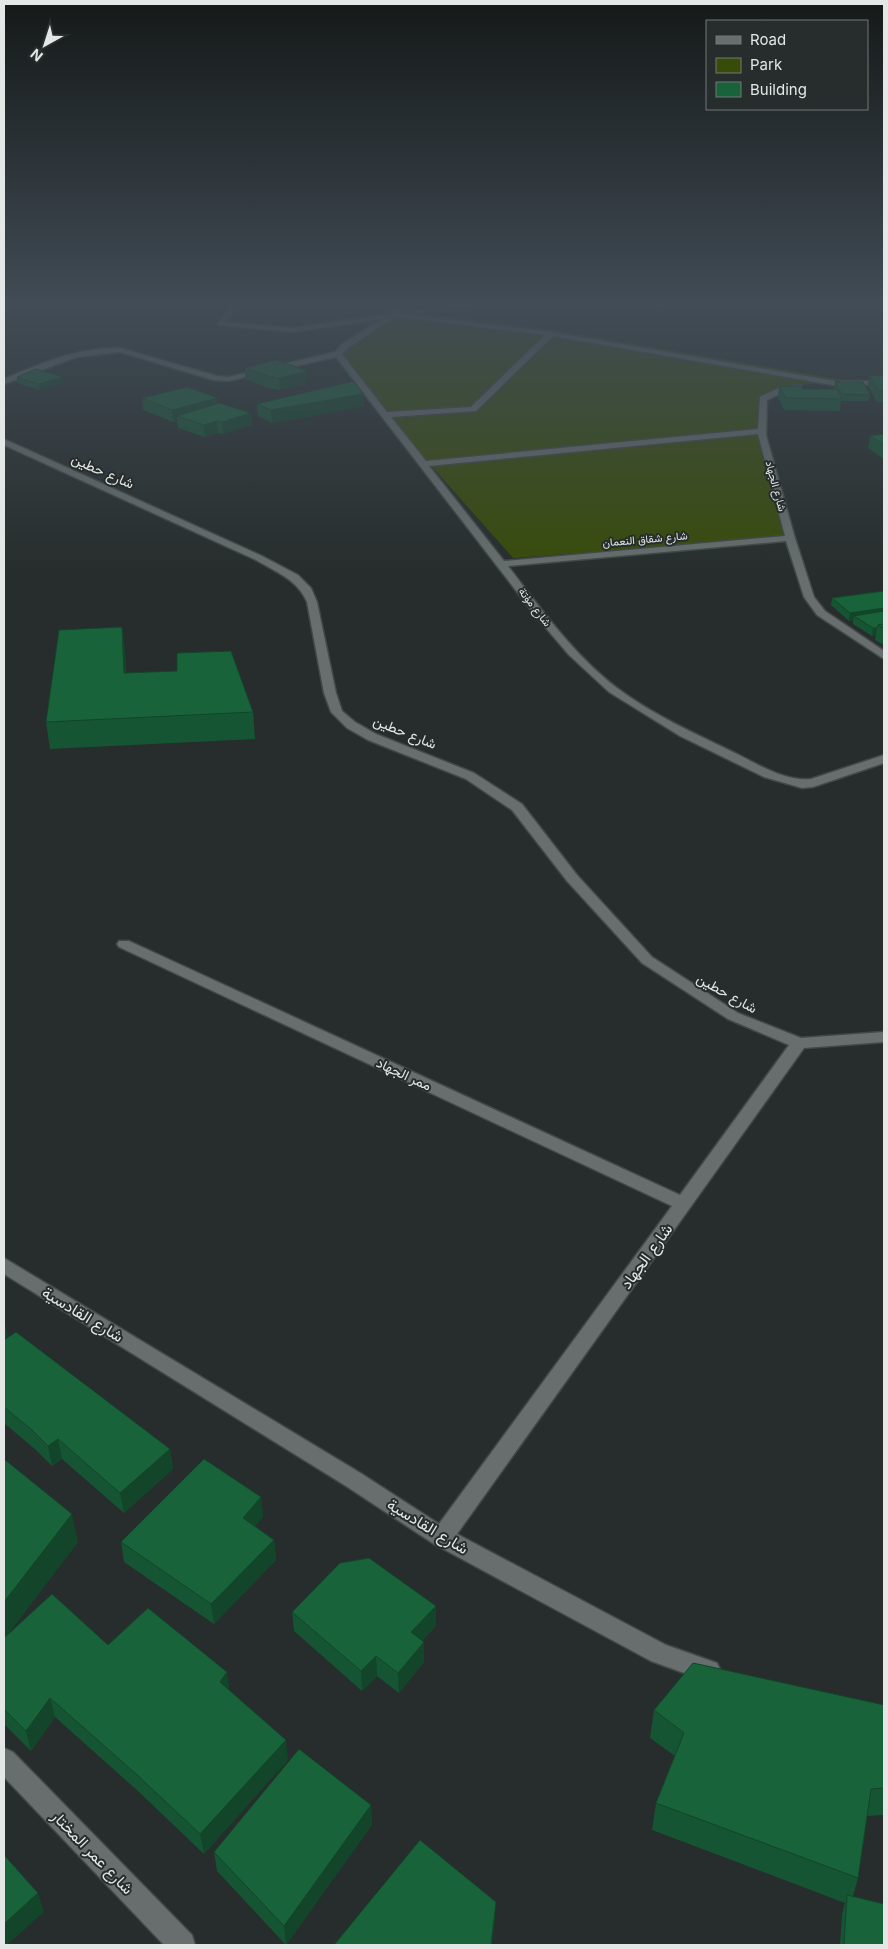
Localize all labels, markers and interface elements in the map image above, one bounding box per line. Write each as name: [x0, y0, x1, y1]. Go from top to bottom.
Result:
north arrow: [20, 20, 70, 70]
legend: [706, 20, 868, 110]
text: Road: [750, 30, 786, 49]
text: N: [27, 46, 46, 65]
text: Park: [750, 55, 783, 74]
text: Building: [750, 80, 807, 99]
street label: شارع حطين: [68, 449, 137, 495]
street label: شارع الجهاد: [762, 459, 790, 514]
street label: شارع شقاق النعمان: [602, 528, 689, 551]
street label: شارع مؤتة: [515, 585, 555, 630]
street label: شارع حطين: [370, 711, 439, 755]
street label: شارع حطين: [693, 969, 760, 1019]
street label: ممر الجهاد: [373, 1053, 435, 1095]
street label: شارع الجهاد: [616, 1219, 678, 1294]
street label: شارع القادسية: [38, 1282, 127, 1348]
street label: شارع القادسية: [383, 1494, 472, 1560]
street label: شارع عمر المختار: [46, 1805, 138, 1900]

